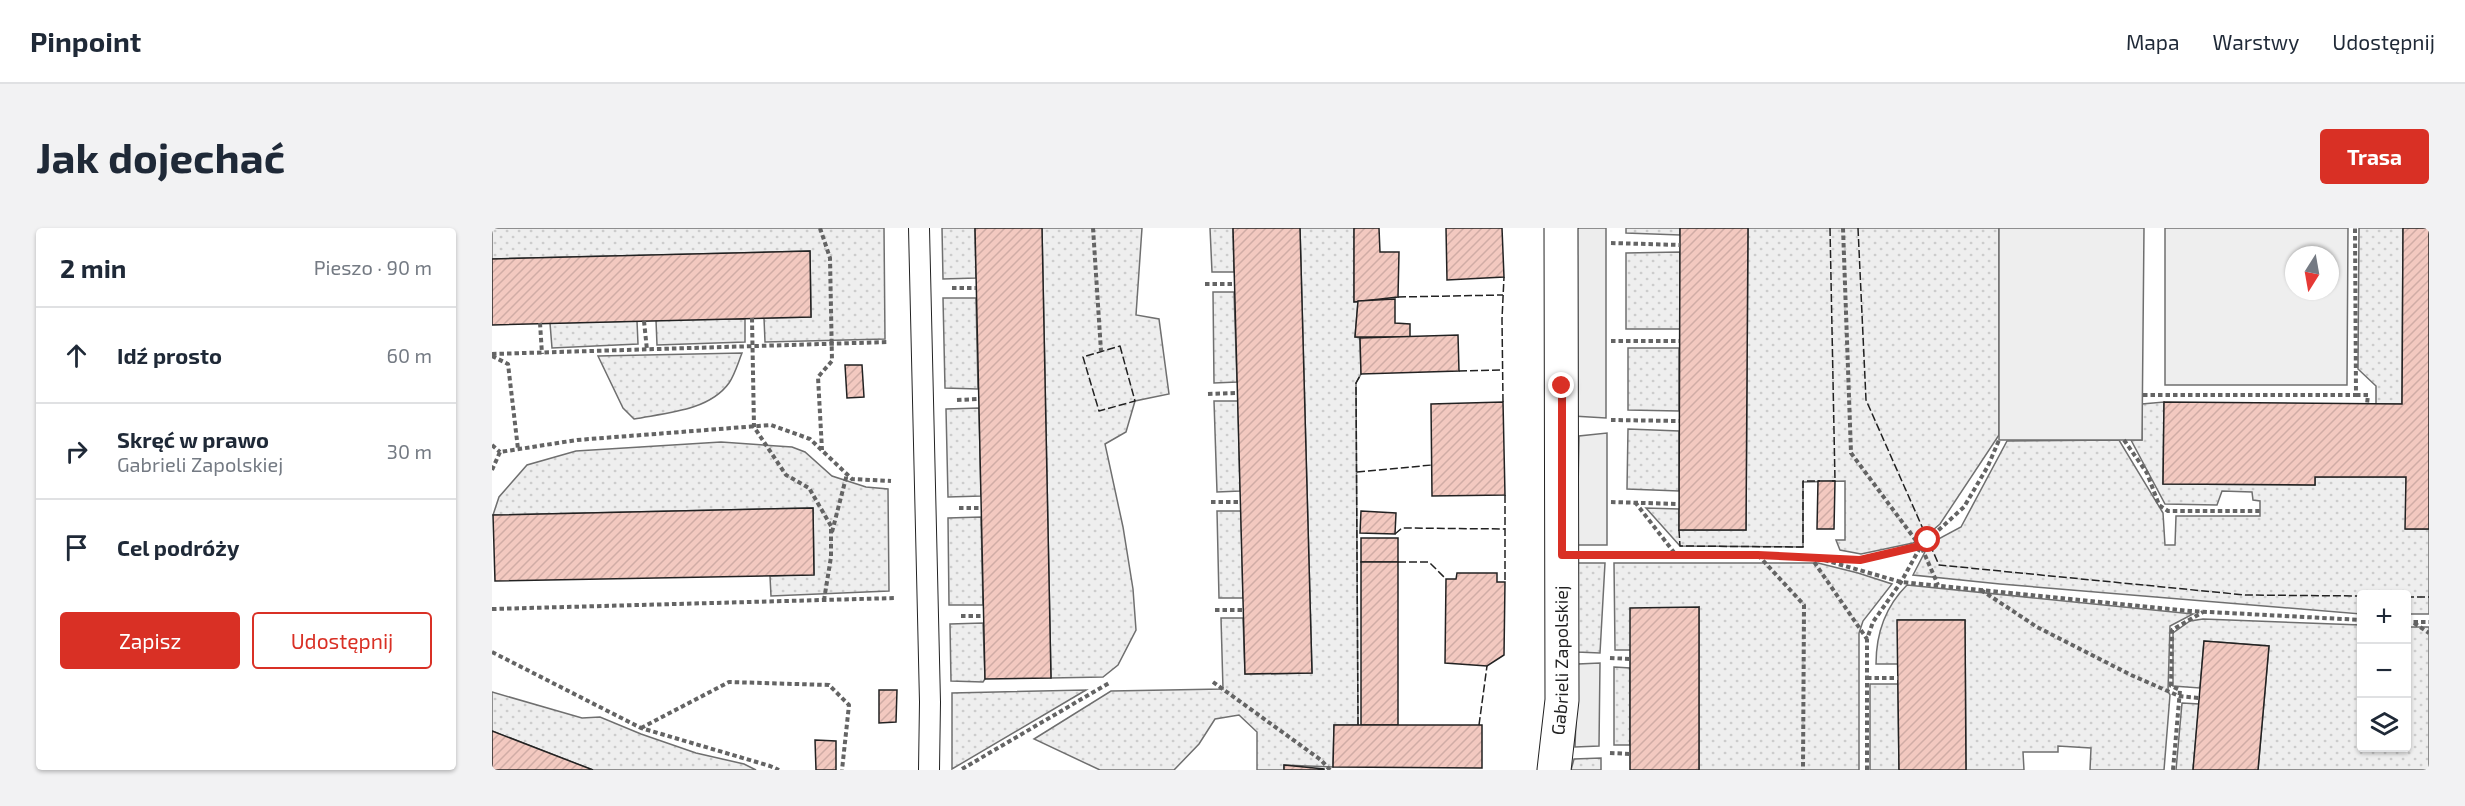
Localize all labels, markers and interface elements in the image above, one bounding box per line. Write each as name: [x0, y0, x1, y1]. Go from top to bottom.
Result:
text: Pinpoint: [30, 24, 141, 58]
text: Mapa: [2126, 29, 2180, 54]
text: Warstwy: [2213, 29, 2299, 54]
text: Udostępnij: [2332, 29, 2435, 54]
button: Trasa: [2320, 129, 2429, 184]
text: Jak dojechać: [36, 131, 285, 181]
north arrow: [2285, 246, 2339, 300]
text: 2 min: [60, 252, 126, 283]
text: Pieszo · 90 m: [314, 255, 432, 279]
icon: ahead: [60, 339, 93, 372]
text: Idź prosto: [117, 342, 222, 368]
text: 60 m: [387, 343, 432, 367]
route end: [1548, 372, 1574, 398]
text: Skręć w prawo: [117, 426, 269, 452]
icon: right: [60, 435, 93, 468]
text: 30 m: [387, 439, 432, 463]
text: Gabrieli Zapolskiej: [117, 452, 283, 476]
route start: [1914, 526, 1940, 552]
icon: arrive: [60, 531, 93, 564]
text: Cel podróży: [117, 534, 239, 560]
street label: Gabrieli Zapolskiej: [1546, 586, 1572, 736]
map controls: [2357, 590, 2411, 752]
button: +: [2357, 590, 2411, 644]
button: Zapisz: [60, 612, 240, 669]
button: Udostępnij: [252, 612, 432, 669]
button: −: [2357, 644, 2411, 698]
button: layers: [2357, 698, 2411, 752]

